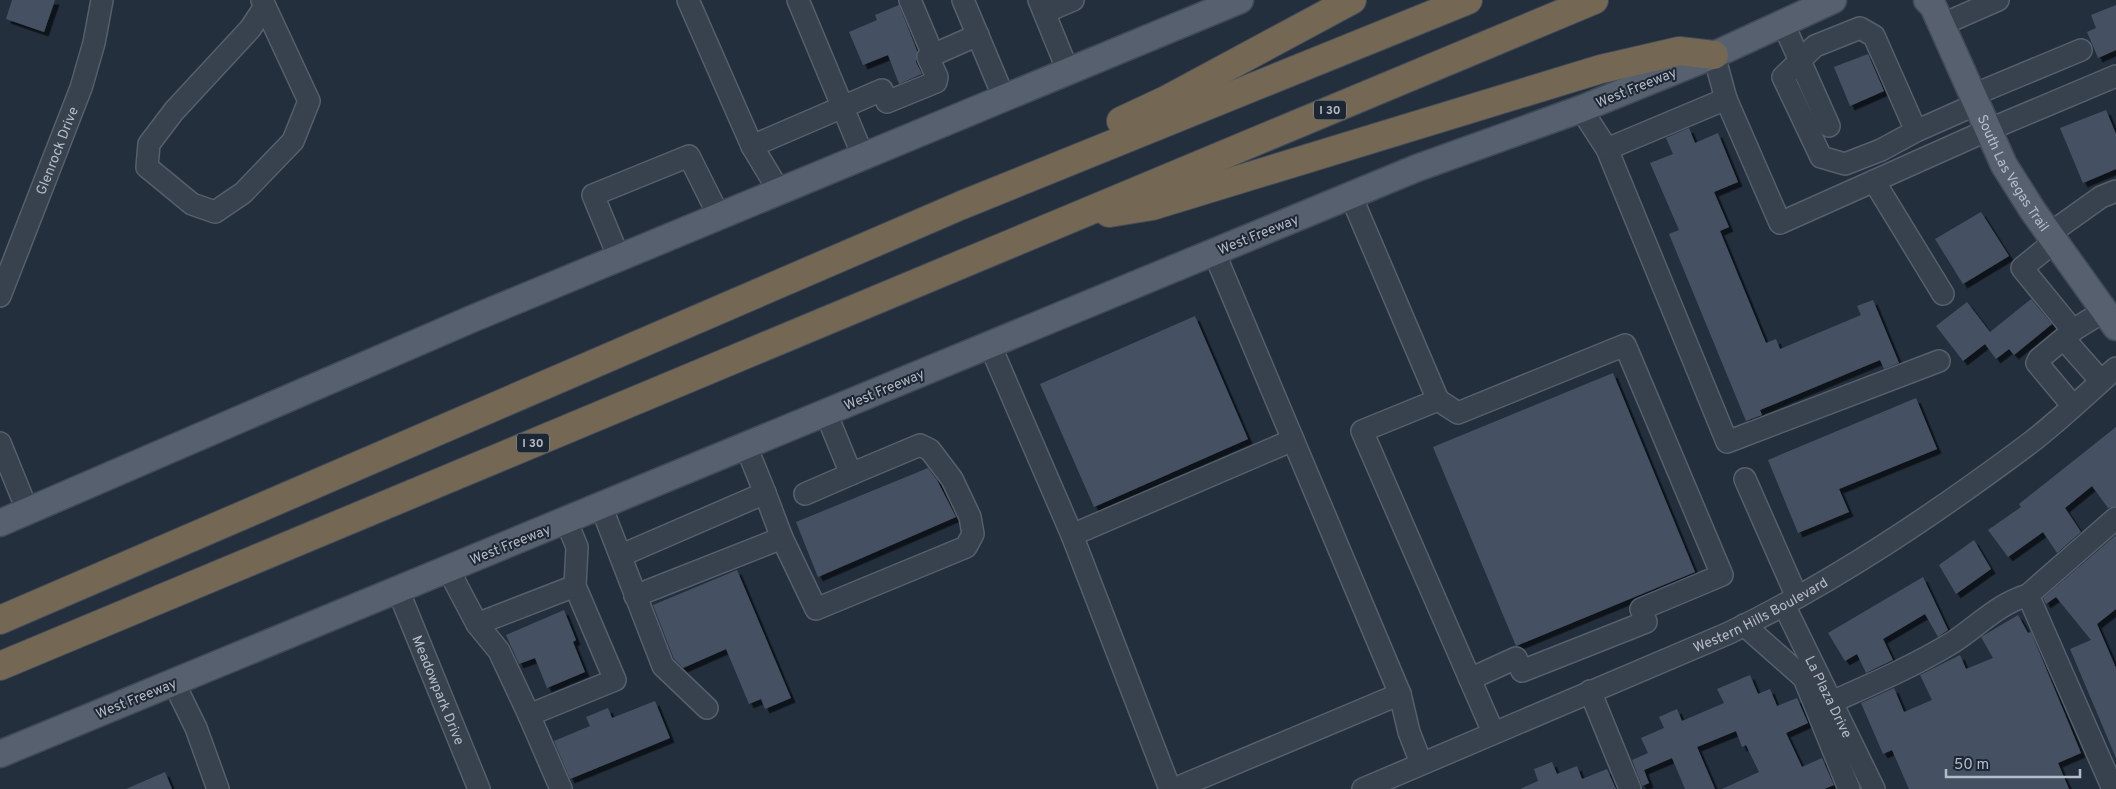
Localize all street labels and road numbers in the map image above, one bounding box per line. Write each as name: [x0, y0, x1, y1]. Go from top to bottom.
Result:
street label: West Freeway: [1594, 64, 1679, 112]
road number: I 30: [1314, 100, 1346, 120]
street label: Glenrock Drive: [33, 105, 83, 198]
street label: South Las Vegas Trail: [1973, 112, 2052, 235]
street label: West Freeway: [1216, 211, 1301, 259]
street label: West Freeway: [842, 366, 927, 415]
road number: I 30: [517, 433, 549, 452]
street label: West Freeway: [468, 521, 553, 569]
street label: Western Hills Boulevard: [1691, 575, 1831, 657]
street label: Meadowpark Drive: [407, 633, 467, 748]
street label: La Plaza Drive: [1800, 653, 1855, 741]
street label: West Freeway: [94, 675, 179, 723]

